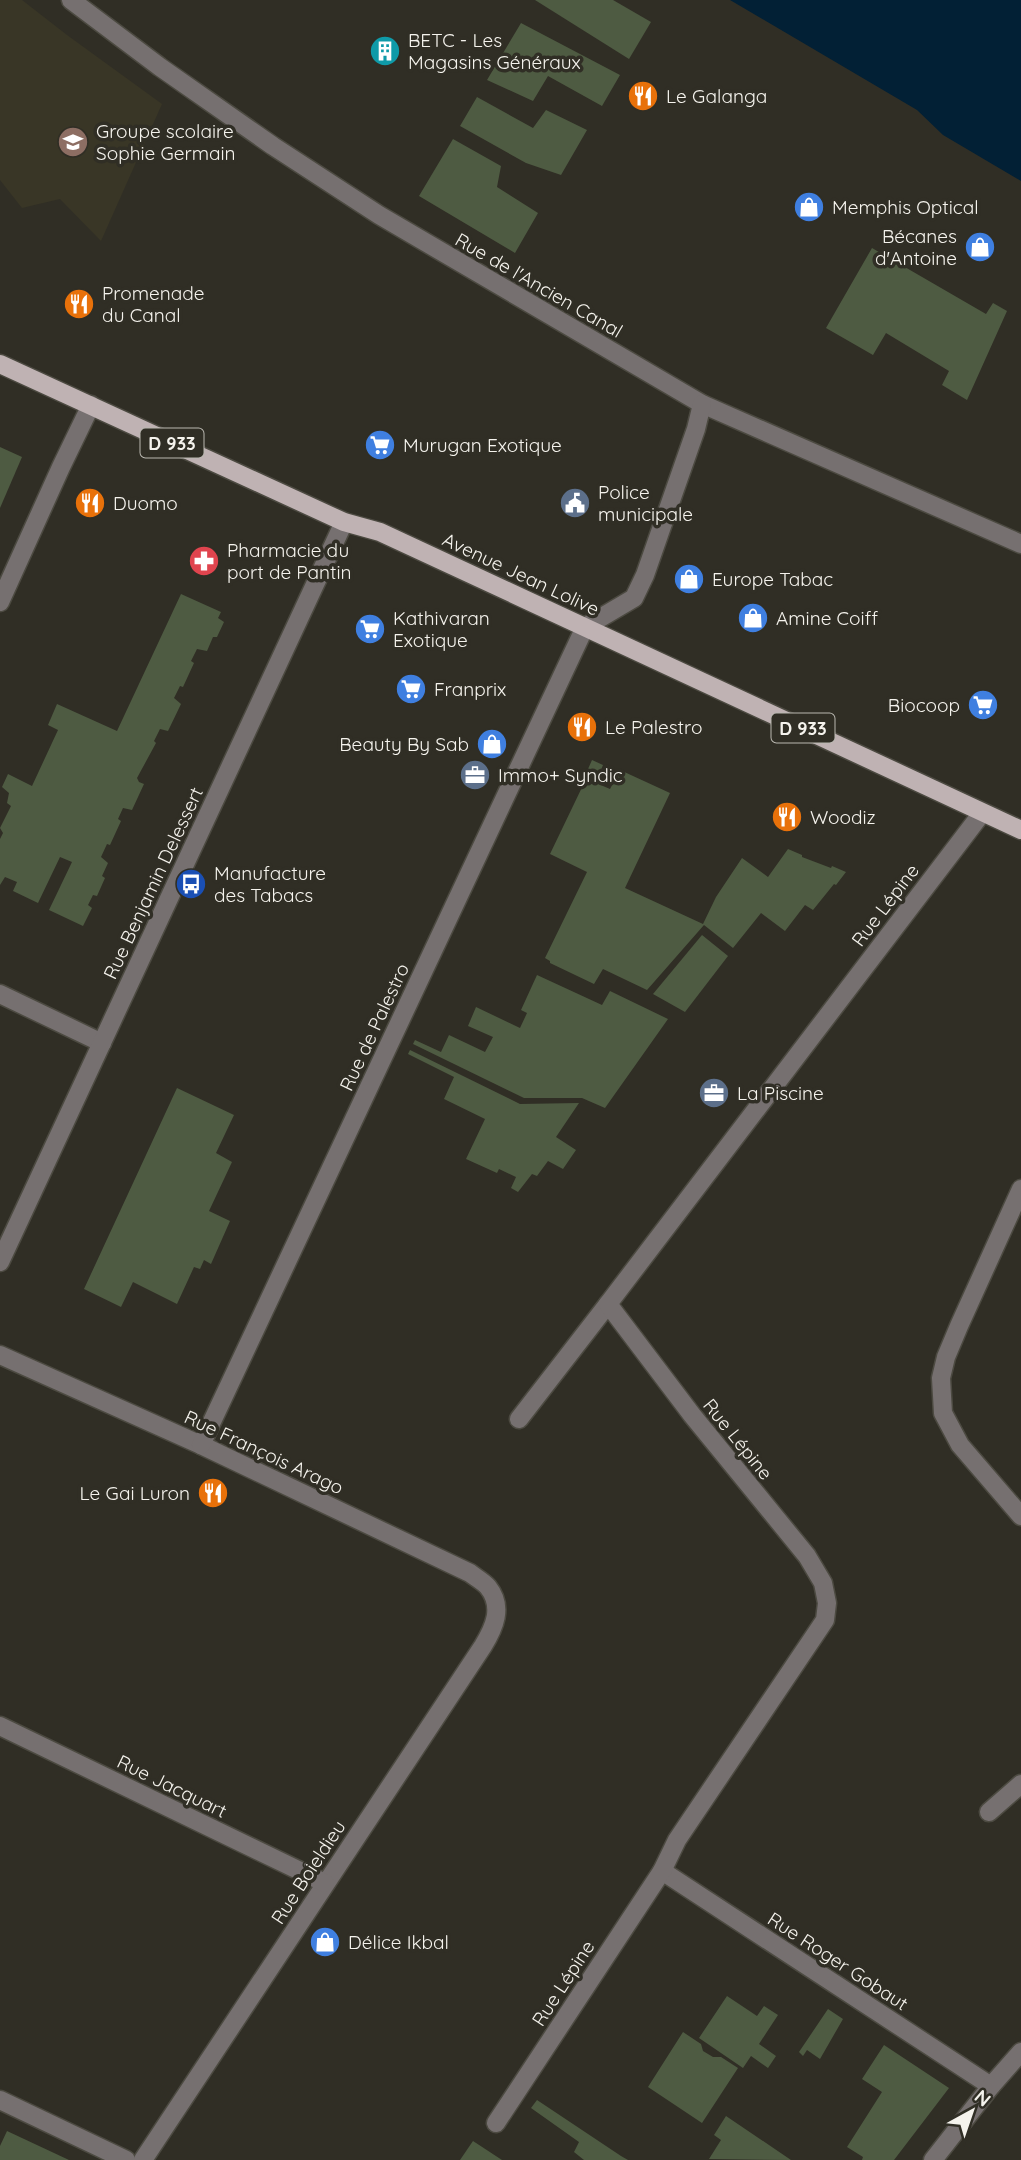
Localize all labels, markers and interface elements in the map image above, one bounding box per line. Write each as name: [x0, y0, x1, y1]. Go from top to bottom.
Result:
place label: BETC - Les Magasins Généraux: [408, 28, 581, 74]
building icon: BETC - Les Magasins Généraux: [368, 34, 402, 68]
restaurant icon: Le Galanga: [626, 79, 660, 113]
place label: Le Galanga: [666, 84, 767, 108]
place label: Groupe scolaire Sophie Germain: [96, 119, 236, 165]
school or university icon: Groupe scolaire Sophie Germain: [56, 125, 90, 159]
shop icon: Memphis Optical: [792, 190, 826, 224]
place label: Memphis Optical: [832, 195, 979, 219]
place label: Bécanes d'Antoine: [875, 224, 957, 270]
street label: Rue de l'Ancien Canal: [451, 227, 627, 343]
shop icon: Bécanes d'Antoine: [963, 230, 997, 264]
place label: Promenade du Canal: [102, 281, 205, 327]
restaurant icon: Promenade du Canal: [62, 287, 96, 321]
road number: D 933: [140, 428, 204, 458]
supermarket icon: Murugan Exotique: [363, 428, 397, 462]
place label: Murugan Exotique: [403, 433, 562, 457]
place label: Police municipale: [598, 480, 693, 526]
restaurant icon: Duomo: [73, 486, 107, 520]
public building icon: Police municipale: [558, 486, 592, 520]
place label: Duomo: [113, 491, 178, 515]
street label: Avenue Jean Lolive: [439, 527, 603, 621]
place label: Pharmacie du port de Pantin: [227, 538, 352, 584]
pharmacy icon: Pharmacie du port de Pantin: [187, 544, 221, 578]
shop icon: Europe Tabac: [672, 562, 706, 596]
place label: Europe Tabac: [712, 567, 833, 591]
shop icon: Amine Coiff: [736, 601, 770, 635]
place label: Kathivaran Exotique: [393, 606, 490, 652]
place label: Amine Coiff: [776, 606, 879, 630]
supermarket icon: Kathivaran Exotique: [353, 612, 387, 646]
supermarket icon: Franprix: [394, 672, 428, 706]
place label: Franprix: [434, 677, 506, 701]
supermarket icon: Biocoop: [966, 688, 1000, 722]
place label: Biocoop: [888, 693, 960, 717]
restaurant icon: Le Palestro: [565, 710, 599, 744]
road number: D 933: [772, 714, 834, 742]
place label: Le Palestro: [605, 715, 702, 739]
shop icon: Beauty By Sab: [475, 727, 509, 761]
place label: Beauty By Sab: [339, 732, 469, 756]
office icon: Immo+ Syndic: [458, 758, 492, 792]
place label: Immo+ Syndic: [498, 763, 623, 787]
street label: Rue Benjamin Delessert: [98, 783, 208, 983]
restaurant icon: Woodiz: [770, 800, 804, 834]
place label: Woodiz: [810, 805, 876, 829]
street label: Rue Lépine: [846, 859, 924, 951]
place label: Manufacture des Tabacs: [214, 861, 326, 907]
bus stop icon: Manufacture des Tabacs: [174, 867, 208, 901]
street label: Rue de Palestro: [334, 959, 414, 1095]
office icon: La Piscine: [697, 1076, 731, 1110]
place label: La Piscine: [737, 1081, 824, 1105]
street label: Rue Lépine: [698, 1394, 778, 1484]
street label: Rue François Arago: [181, 1405, 347, 1499]
restaurant icon: Le Gai Luron: [196, 1476, 230, 1510]
place label: Le Gai Luron: [79, 1481, 190, 1505]
street label: Rue Jacquart: [113, 1749, 231, 1823]
street label: Rue Boieldieu: [265, 1815, 351, 1929]
street label: Rue Roger Gobaut: [763, 1907, 913, 2015]
shop icon: Délice Ikbal: [308, 1925, 342, 1959]
place label: Délice Ikbal: [348, 1930, 449, 1954]
street label: Rue Lépine: [526, 1936, 600, 2030]
north arrow: [937, 2076, 1007, 2146]
text: N: [970, 2084, 996, 2112]

